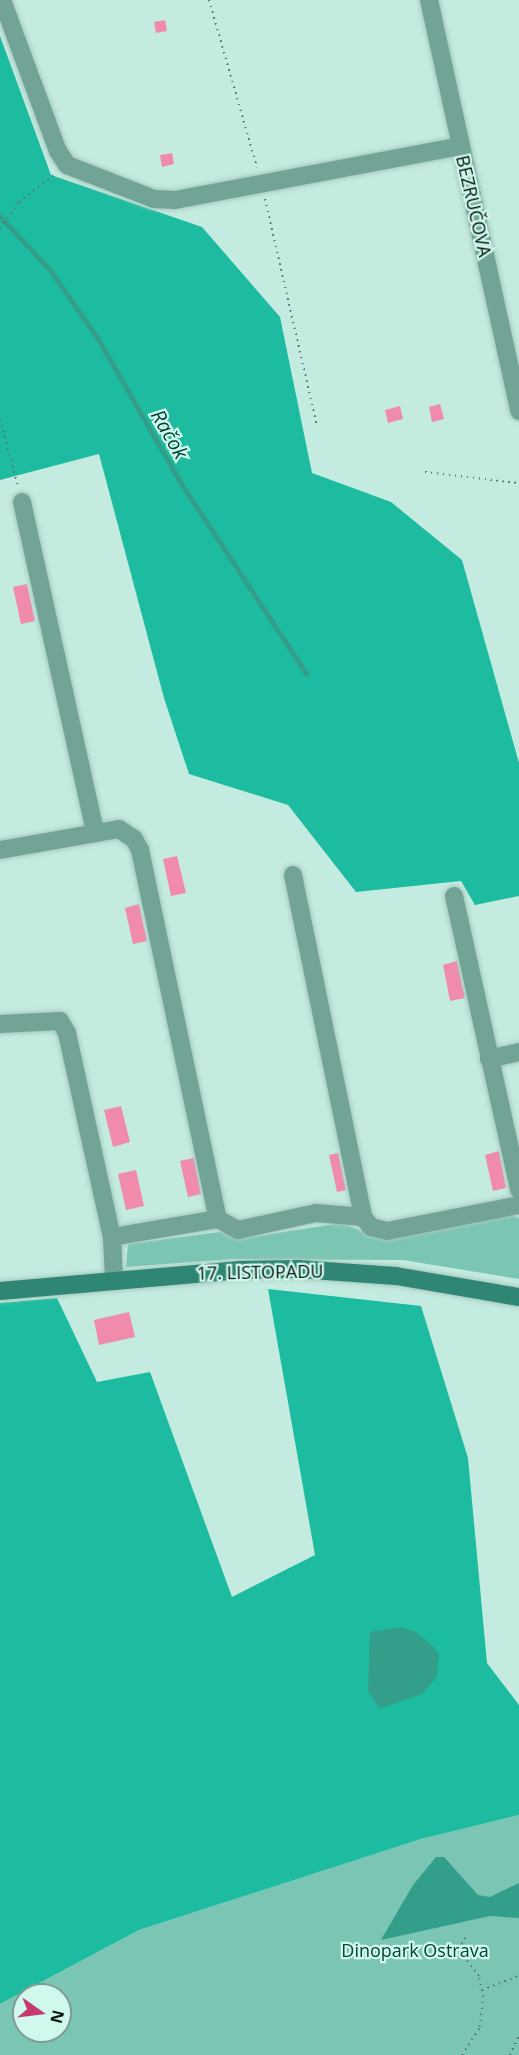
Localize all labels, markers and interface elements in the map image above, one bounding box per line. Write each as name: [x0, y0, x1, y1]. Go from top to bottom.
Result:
street label: BEZRUČOVA: [452, 153, 496, 259]
water label: Račok: [146, 405, 194, 463]
street label: 17. LISTOPADU: [197, 1260, 323, 1284]
park label: Dinopark Ostrava: [341, 1939, 489, 1961]
north arrow: [12, 1983, 72, 2043]
text: N: [45, 2008, 70, 2026]

